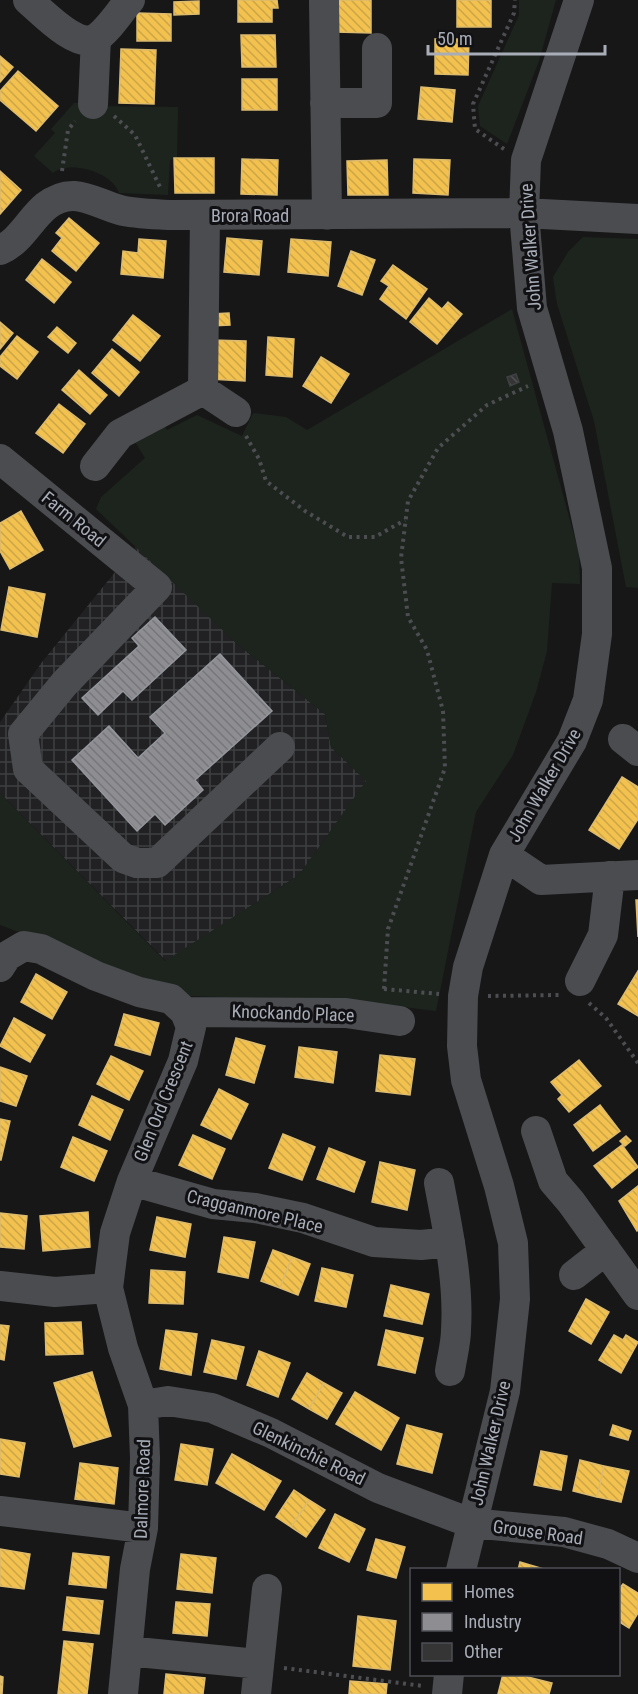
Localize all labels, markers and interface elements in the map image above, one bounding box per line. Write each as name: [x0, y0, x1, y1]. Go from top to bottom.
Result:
scale bar: [428, 18, 605, 56]
text: 50 m: [437, 28, 472, 49]
street label: John Walker Drive: [515, 183, 545, 311]
street label: Brora Road: [211, 205, 289, 226]
street label: Farm Road: [38, 487, 110, 551]
street label: John Walker Drive: [503, 725, 585, 845]
street label: Knockando Place: [231, 1000, 355, 1026]
street label: Glen Ord Crescent: [129, 1038, 197, 1164]
street label: Cragganmore Place: [185, 1185, 325, 1237]
street label: John Walker Drive: [465, 1379, 515, 1507]
street label: Glenkinchie Road: [249, 1417, 369, 1489]
street label: Dalmore Road: [130, 1439, 154, 1539]
street label: Grouse Road: [492, 1515, 584, 1549]
legend: [410, 1568, 620, 1676]
text: Homes: [464, 1581, 514, 1602]
text: Industry: [464, 1611, 522, 1632]
text: Other: [464, 1641, 503, 1662]

